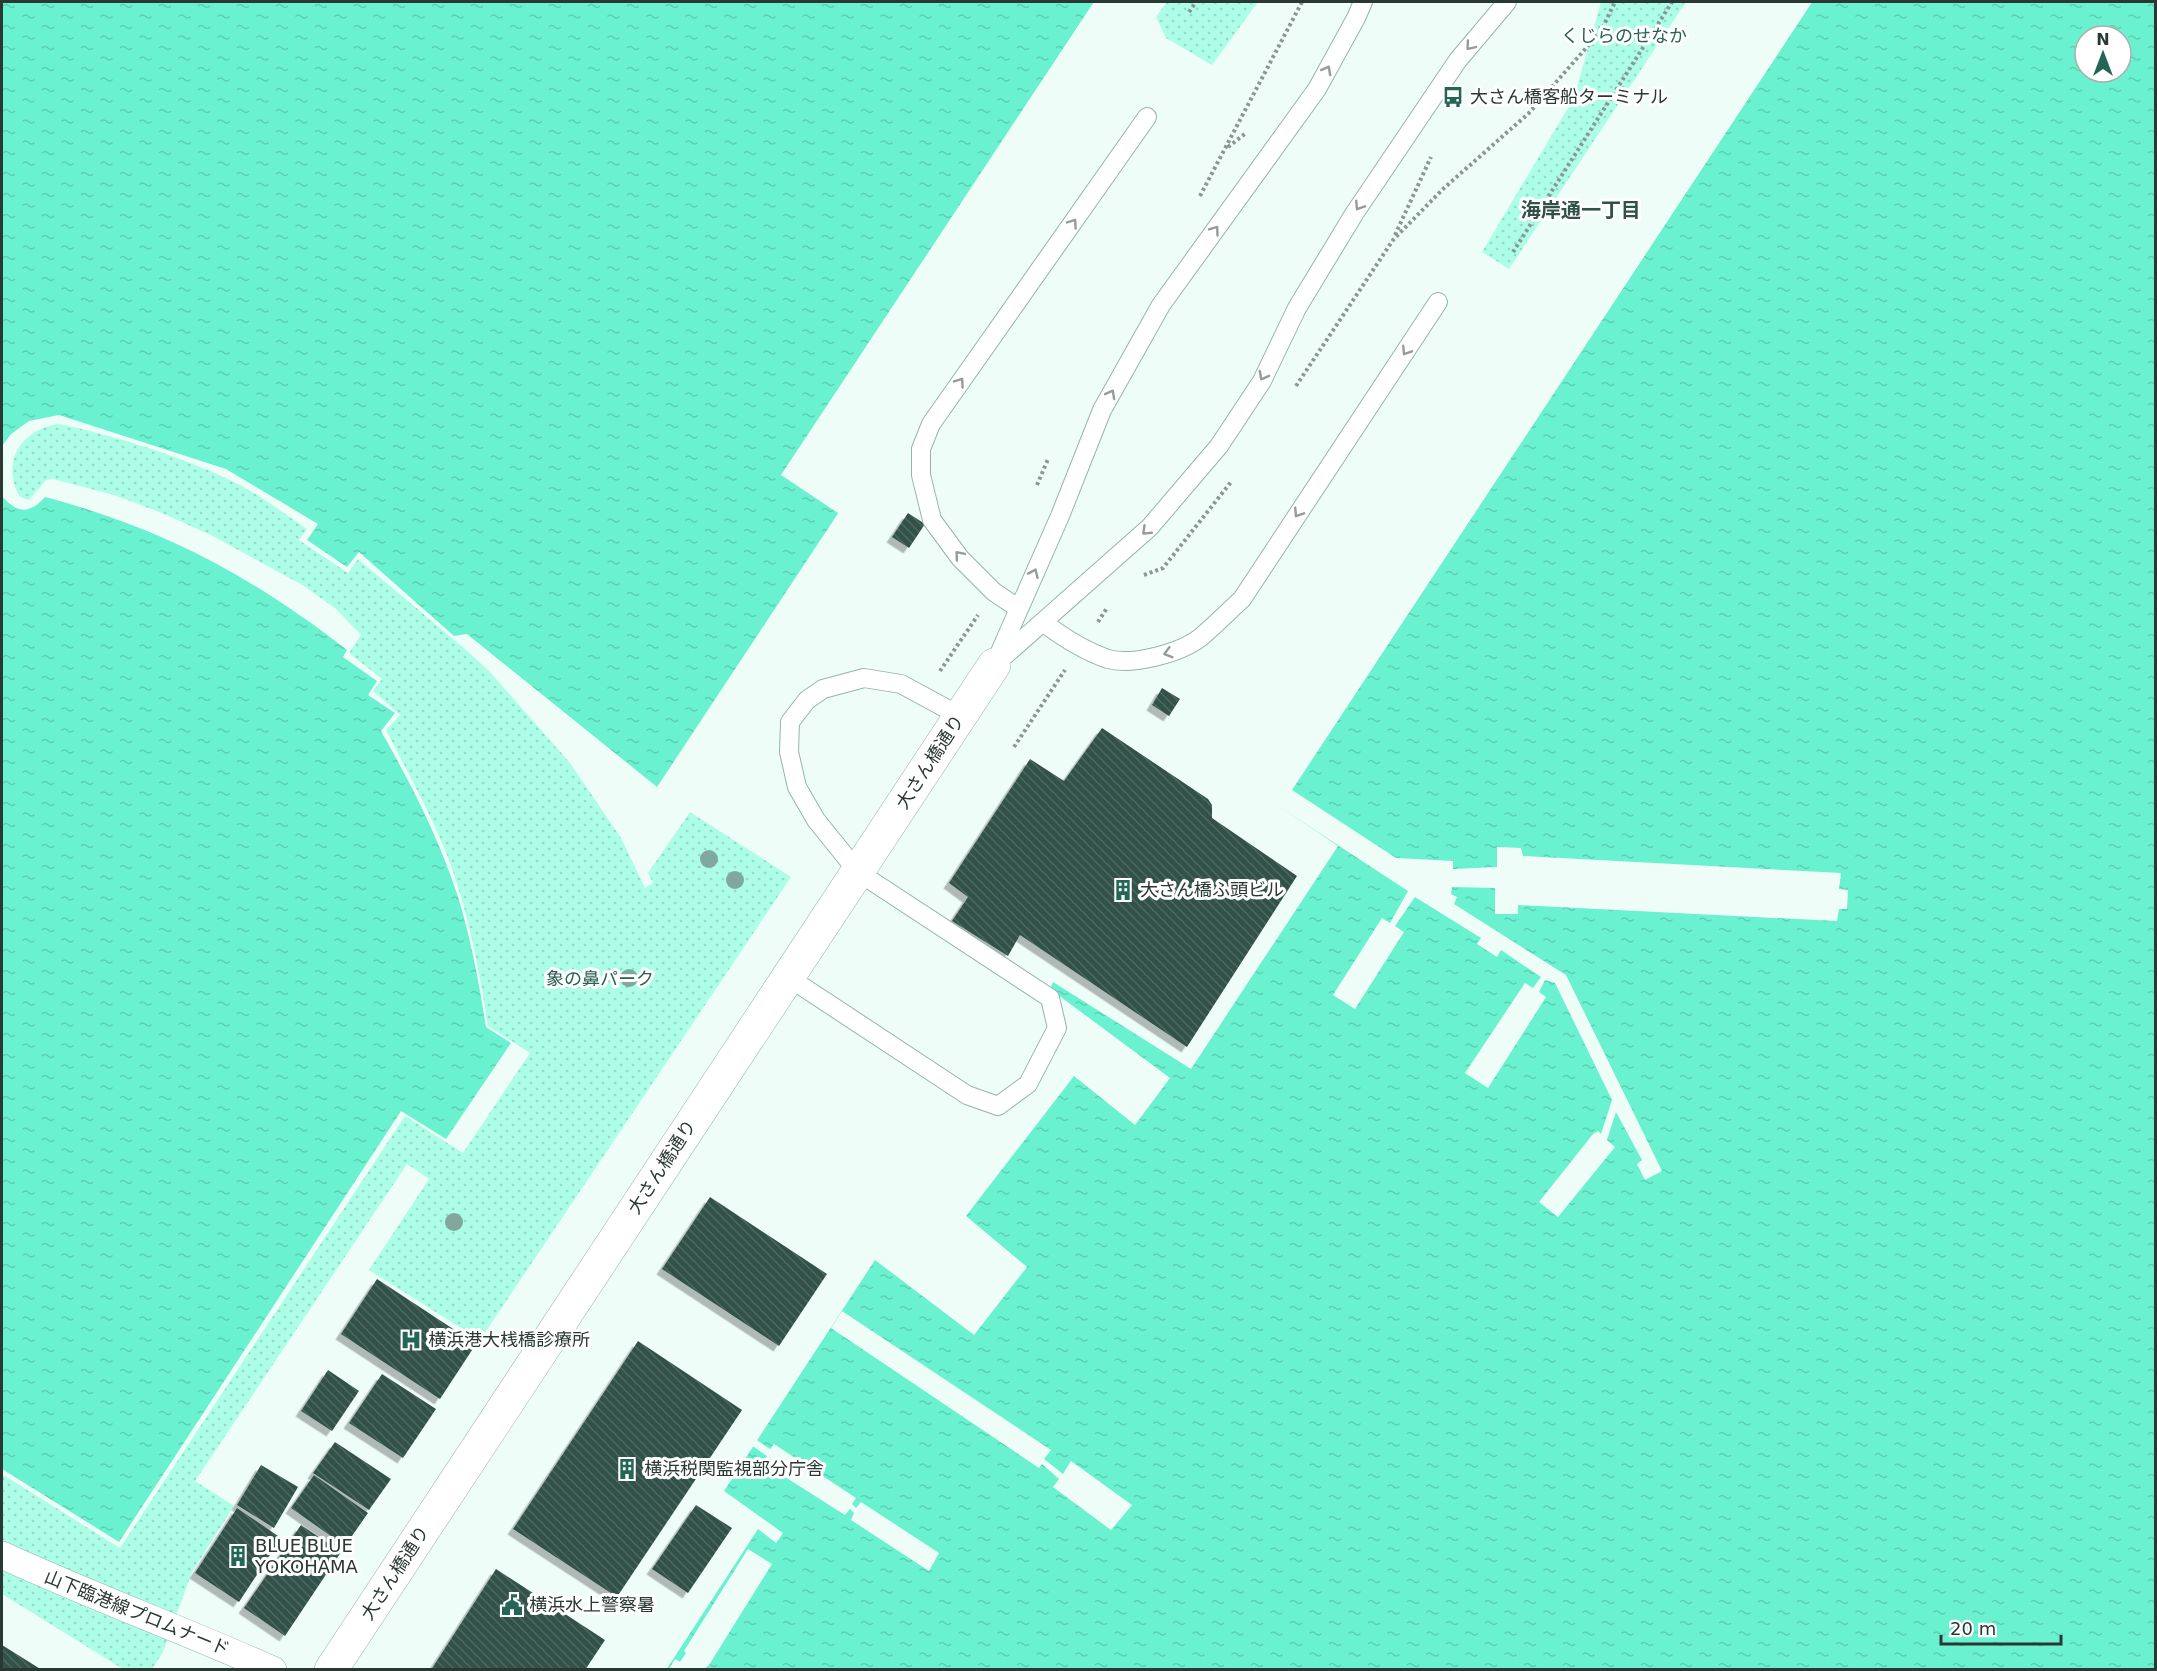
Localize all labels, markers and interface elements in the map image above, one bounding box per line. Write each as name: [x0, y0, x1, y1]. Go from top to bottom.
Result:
north arrow: [2073, 24, 2133, 84]
park label: くじらのせなか: [1561, 25, 1687, 46]
text: N: [2096, 30, 2110, 49]
one-way arrow: [1466, 39, 1477, 50]
one-way arrow: [1320, 66, 1331, 76]
bus stop icon: 大さん橋客船ターミナル: [1441, 85, 1465, 109]
place label: 大さん橋客船ターミナル: [1470, 86, 1668, 107]
district label: 海岸通一丁目: [1521, 198, 1641, 222]
one-way arrow: [1355, 200, 1366, 211]
one-way arrow: [1066, 218, 1077, 229]
one-way arrow: [1208, 225, 1219, 236]
one-way arrow: [1402, 344, 1413, 355]
one-way arrow: [1259, 370, 1270, 381]
one-way arrow: [953, 378, 964, 389]
one-way arrow: [1104, 390, 1115, 401]
one-way arrow: [1295, 507, 1306, 518]
one-way arrow: [1142, 524, 1152, 535]
one-way arrow: [955, 551, 966, 562]
one-way arrow: [1027, 569, 1039, 580]
one-way arrow: [1163, 646, 1174, 658]
street label: 大さん橋通り: [891, 711, 968, 813]
building icon: 大さん橋ふ頭ビル: [1111, 878, 1135, 902]
place label: 大さん橋ふ頭ビル: [1140, 879, 1284, 900]
park label: 象の鼻パーク: [546, 968, 654, 989]
street label: 大さん橋通り: [623, 1116, 700, 1218]
hospital icon: 横浜港大桟橋診療所: [399, 1328, 423, 1352]
place label: 横浜港大桟橋診療所: [428, 1329, 590, 1350]
building icon: 横浜税関監視部分庁舎: [615, 1457, 639, 1481]
place label: 横浜税関監視部分庁舎: [644, 1458, 824, 1479]
street label: 大さん橋通り: [356, 1522, 433, 1624]
place label: BLUE BLUE YOKOHAMA: [254, 1535, 359, 1577]
building icon: BLUE BLUE YOKOHAMA: [226, 1544, 250, 1568]
street label: 山下臨港線プロムナード: [41, 1566, 233, 1659]
public building icon: 横浜水上警察暑: [500, 1593, 524, 1617]
place label: 横浜水上警察暑: [529, 1594, 655, 1615]
scale bar: [1941, 1608, 2061, 1646]
text: 20 m: [1950, 1618, 1996, 1639]

